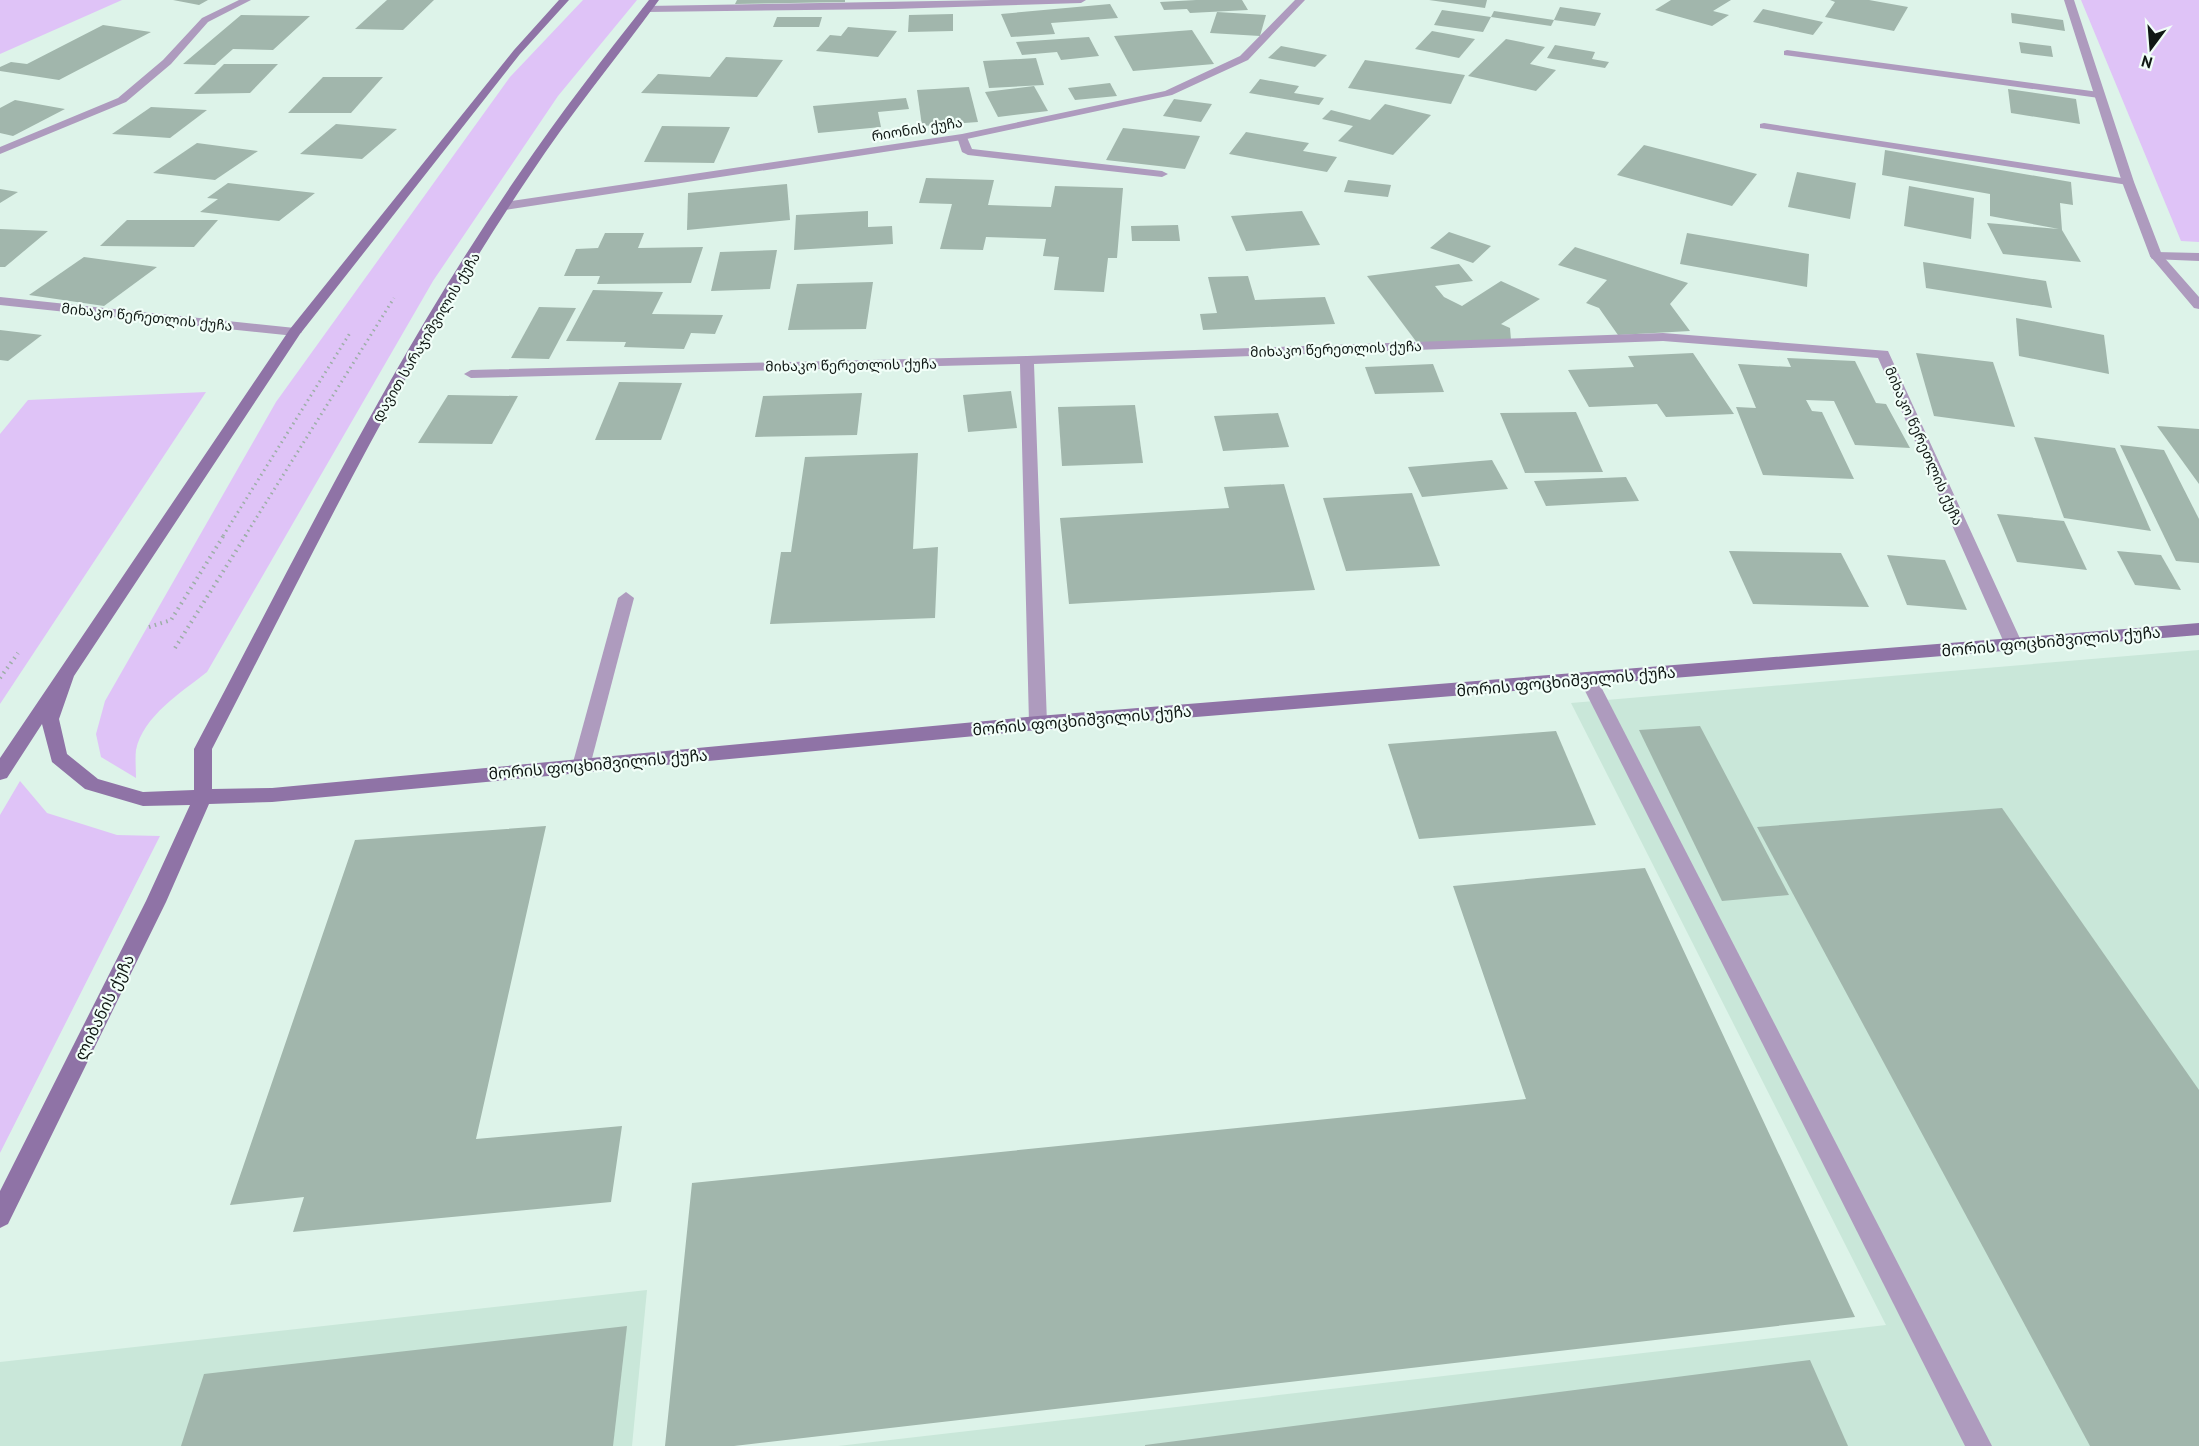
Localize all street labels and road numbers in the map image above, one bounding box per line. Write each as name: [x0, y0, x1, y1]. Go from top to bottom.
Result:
street label: რიონის ქუჩა: [870, 113, 964, 145]
street label: დავით სარაჯიშვილის ქუჩა: [368, 249, 484, 425]
street label: მიხაკო წერეთლის ქუჩა: [61, 299, 233, 335]
street label: მიხაკო წერეთლის ქუჩა: [1250, 337, 1422, 361]
street label: მიხაკო წერეთლის ქუჩა: [765, 355, 937, 375]
street label: მიხაკო წერეთლის ქუჩა: [1881, 364, 1967, 528]
street label: მორის ფოცხიშვილის ქუჩა: [1941, 621, 2162, 662]
street label: მორის ფოცხიშვილის ქუჩა: [1456, 661, 1677, 702]
street label: მორის ფოცხიშვილის ქუჩა: [972, 700, 1193, 741]
street label: მორის ფოცხიშვილის ქუჩა: [488, 744, 709, 785]
street label: ლიბანის ქუჩა: [70, 951, 139, 1064]

